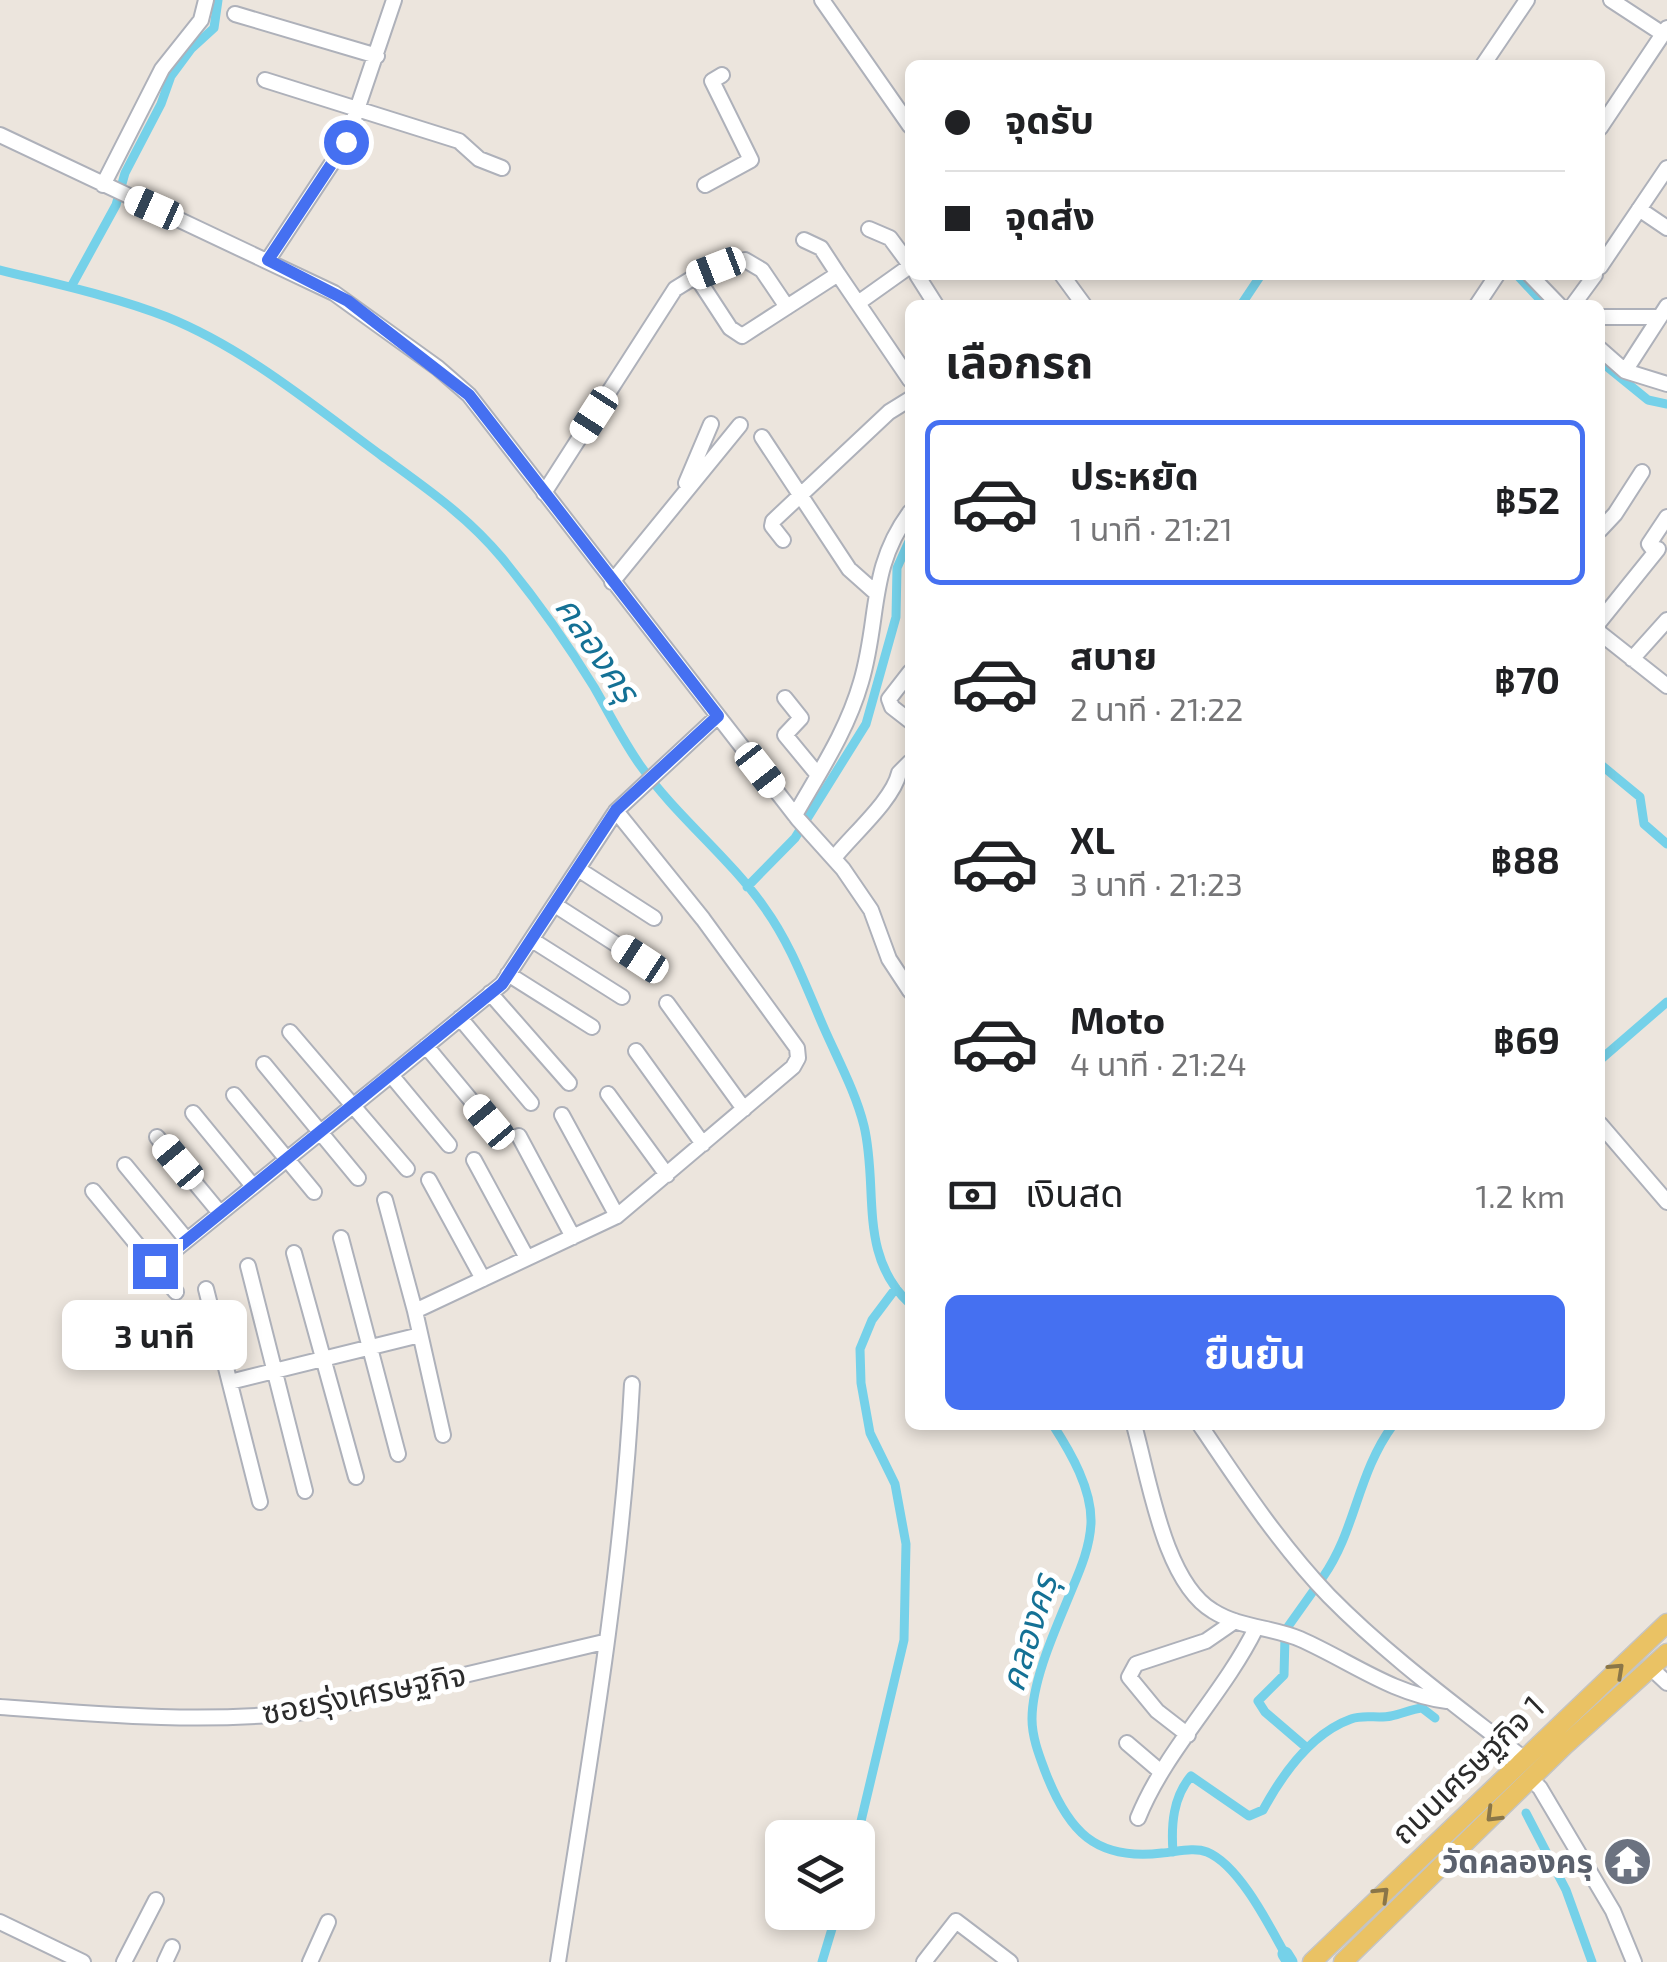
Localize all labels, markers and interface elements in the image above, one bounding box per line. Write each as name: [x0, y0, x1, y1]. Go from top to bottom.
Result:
text: จุดรับ: [1005, 96, 1094, 142]
route start: [324, 120, 369, 165]
car: [120, 182, 188, 234]
text: จุดส่ง: [1005, 192, 1095, 238]
car: [683, 243, 749, 293]
text: เลือกรถ: [945, 333, 1093, 387]
car: [565, 382, 623, 448]
text: ประหยัด: [1070, 452, 1199, 498]
icon: car: [950, 458, 1040, 548]
text: ฿52: [1495, 476, 1560, 522]
text: 1 นาที · 21:21: [1070, 509, 1233, 547]
water label: คลองครุ: [546, 587, 651, 713]
text: สบาย: [1070, 632, 1157, 678]
icon: car: [950, 638, 1040, 728]
text: ฿70: [1494, 656, 1560, 702]
text: 2 นาที · 21:22: [1070, 689, 1243, 727]
car: [730, 737, 790, 803]
text: XL: [1070, 816, 1115, 862]
icon: car: [950, 818, 1040, 908]
text: ฿88: [1491, 836, 1560, 882]
text: 3 นาที · 21:23: [1070, 864, 1243, 902]
car: [607, 930, 673, 988]
text: Moto: [1070, 996, 1165, 1042]
icon: car: [950, 998, 1040, 1088]
text: ฿69: [1493, 1016, 1560, 1062]
text: 4 นาที · 21:24: [1070, 1044, 1247, 1082]
car: [458, 1089, 520, 1155]
car: [147, 1129, 209, 1195]
icon: cash: [945, 1168, 1000, 1223]
text: เงินสด: [1025, 1169, 1124, 1215]
text: 1.2 km: [1475, 1176, 1565, 1214]
route end: [133, 1244, 178, 1289]
button: ยืนยัน: [945, 1295, 1565, 1410]
callout: 3 นาที: [62, 1301, 248, 1371]
text: 3 นาที: [114, 1316, 195, 1354]
water label: คลองครุ: [990, 1567, 1068, 1696]
street label: ซอยรุ่งเศรษฐกิจ: [258, 1654, 469, 1732]
one-way arrow: [1605, 1664, 1624, 1682]
street label: ถนนเศรษฐกิจ 1: [1382, 1686, 1551, 1851]
one-way arrow: [1487, 1803, 1505, 1821]
map controls: [765, 1820, 875, 1930]
button: layers: [765, 1820, 875, 1930]
temple icon: วัดคลองครุ: [1602, 1836, 1654, 1888]
place label: วัดคลองครุ: [1442, 1841, 1593, 1881]
one-way arrow: [1370, 1888, 1388, 1906]

